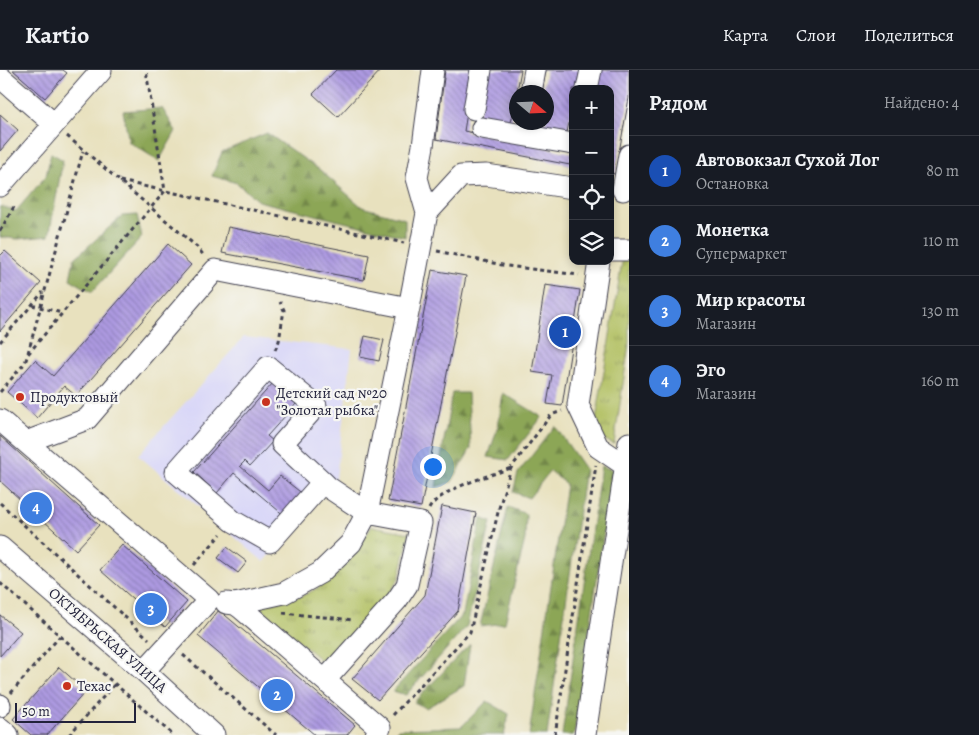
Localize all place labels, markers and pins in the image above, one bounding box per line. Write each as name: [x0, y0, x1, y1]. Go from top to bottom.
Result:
pin: 1: [549, 313, 581, 351]
place label: Детский сад №20 "Золотая рыбка": [276, 383, 387, 420]
place label: Продуктовый: [30, 387, 118, 407]
marker: Продуктовый: [14, 391, 26, 403]
marker: Детский сад №20 "Золотая рыбка": [260, 396, 272, 408]
pin: 4: [20, 489, 52, 527]
pin: 3: [135, 590, 167, 628]
place label: Техас: [77, 676, 111, 696]
pin: 2: [261, 676, 293, 714]
marker: Техас: [61, 680, 73, 692]

